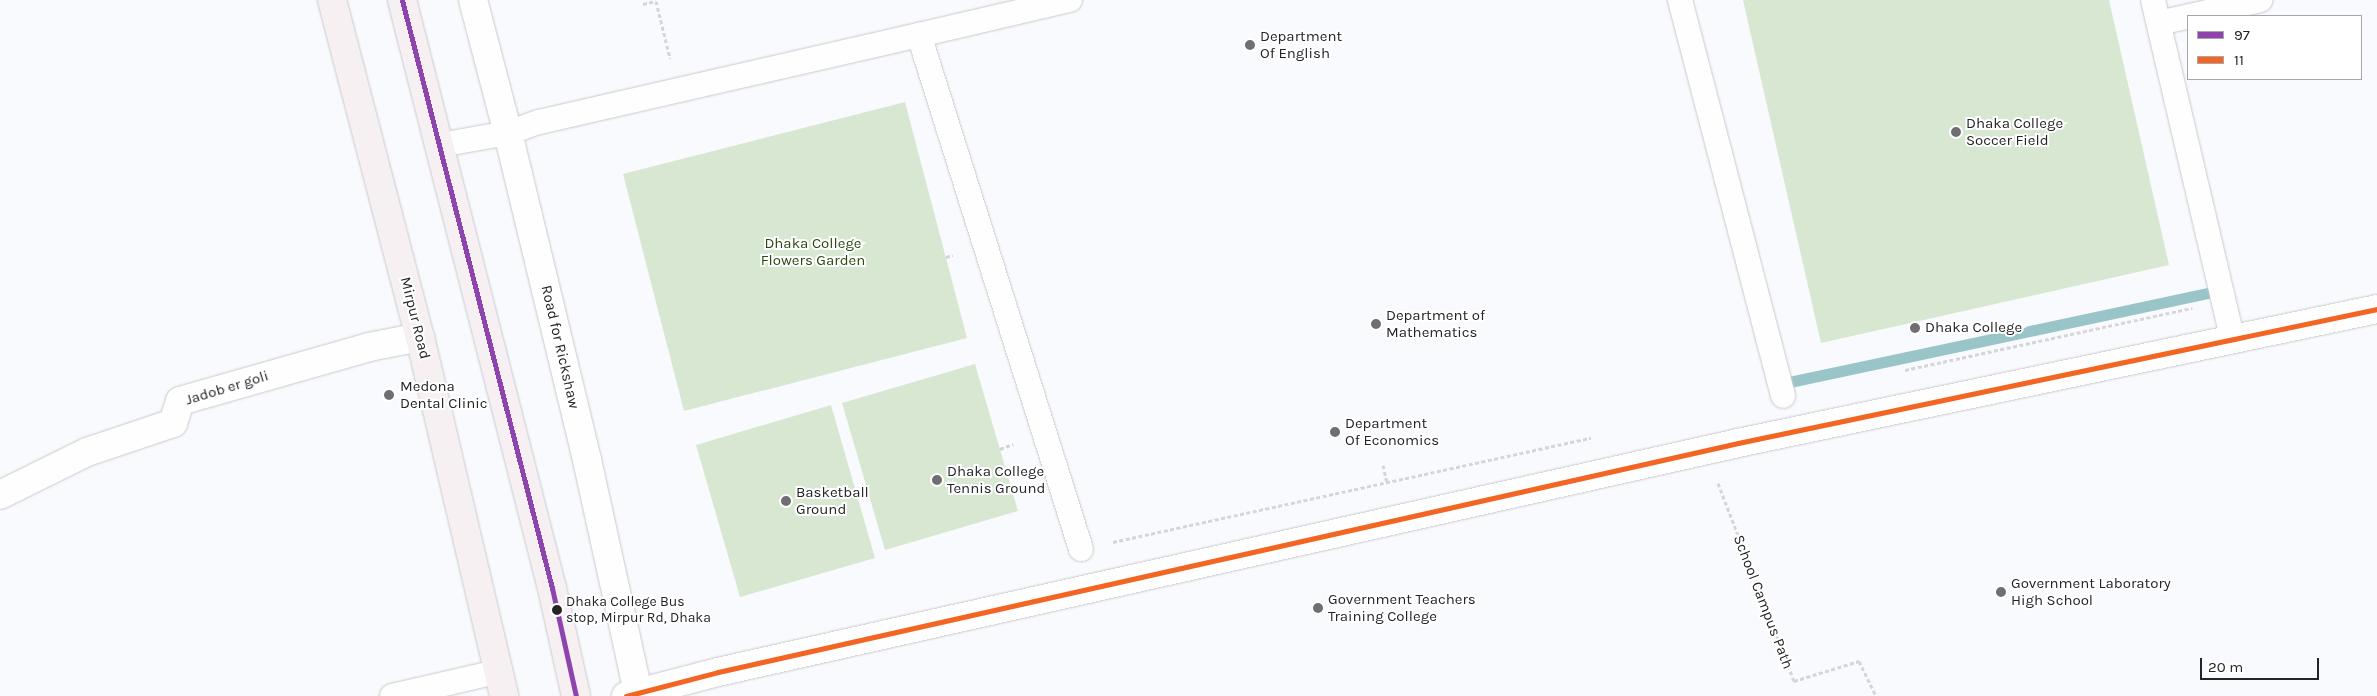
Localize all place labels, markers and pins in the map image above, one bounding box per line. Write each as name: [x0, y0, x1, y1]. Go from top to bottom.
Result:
place label: Department Of English: [1260, 27, 1342, 62]
marker: Department Of English: [1244, 39, 1256, 51]
place label: Dhaka College Soccer Field: [1966, 114, 2063, 149]
marker: Dhaka College Soccer Field: [1950, 126, 1962, 138]
place label: Department of Mathematics: [1386, 306, 1485, 341]
marker: Department of Mathematics: [1370, 318, 1382, 330]
place label: Dhaka College: [1925, 319, 2022, 337]
marker: Dhaka College: [1909, 322, 1921, 334]
place label: Medona Dental Clinic: [400, 377, 487, 412]
marker: Medona Dental Clinic: [382, 388, 396, 402]
place label: Department Of Economics: [1345, 414, 1439, 449]
marker: Department Of Economics: [1329, 426, 1341, 438]
place label: Dhaka College Tennis Ground: [947, 462, 1045, 497]
marker: Dhaka College Tennis Ground: [931, 474, 943, 486]
place label: Basketball Ground: [796, 483, 869, 518]
marker: Basketball Ground: [780, 495, 792, 507]
place label: Government Laboratory High School: [2011, 574, 2171, 609]
marker: Government Laboratory High School: [1995, 586, 2007, 598]
place label: Government Teachers Training College: [1328, 590, 1476, 625]
place label: Dhaka College Bus stop, Mirpur Rd, Dhaka: [566, 594, 711, 626]
marker: Government Teachers Training College: [1312, 602, 1324, 614]
marker: Dhaka College Bus stop, Mirpur Rd, Dhaka: [552, 605, 562, 615]

